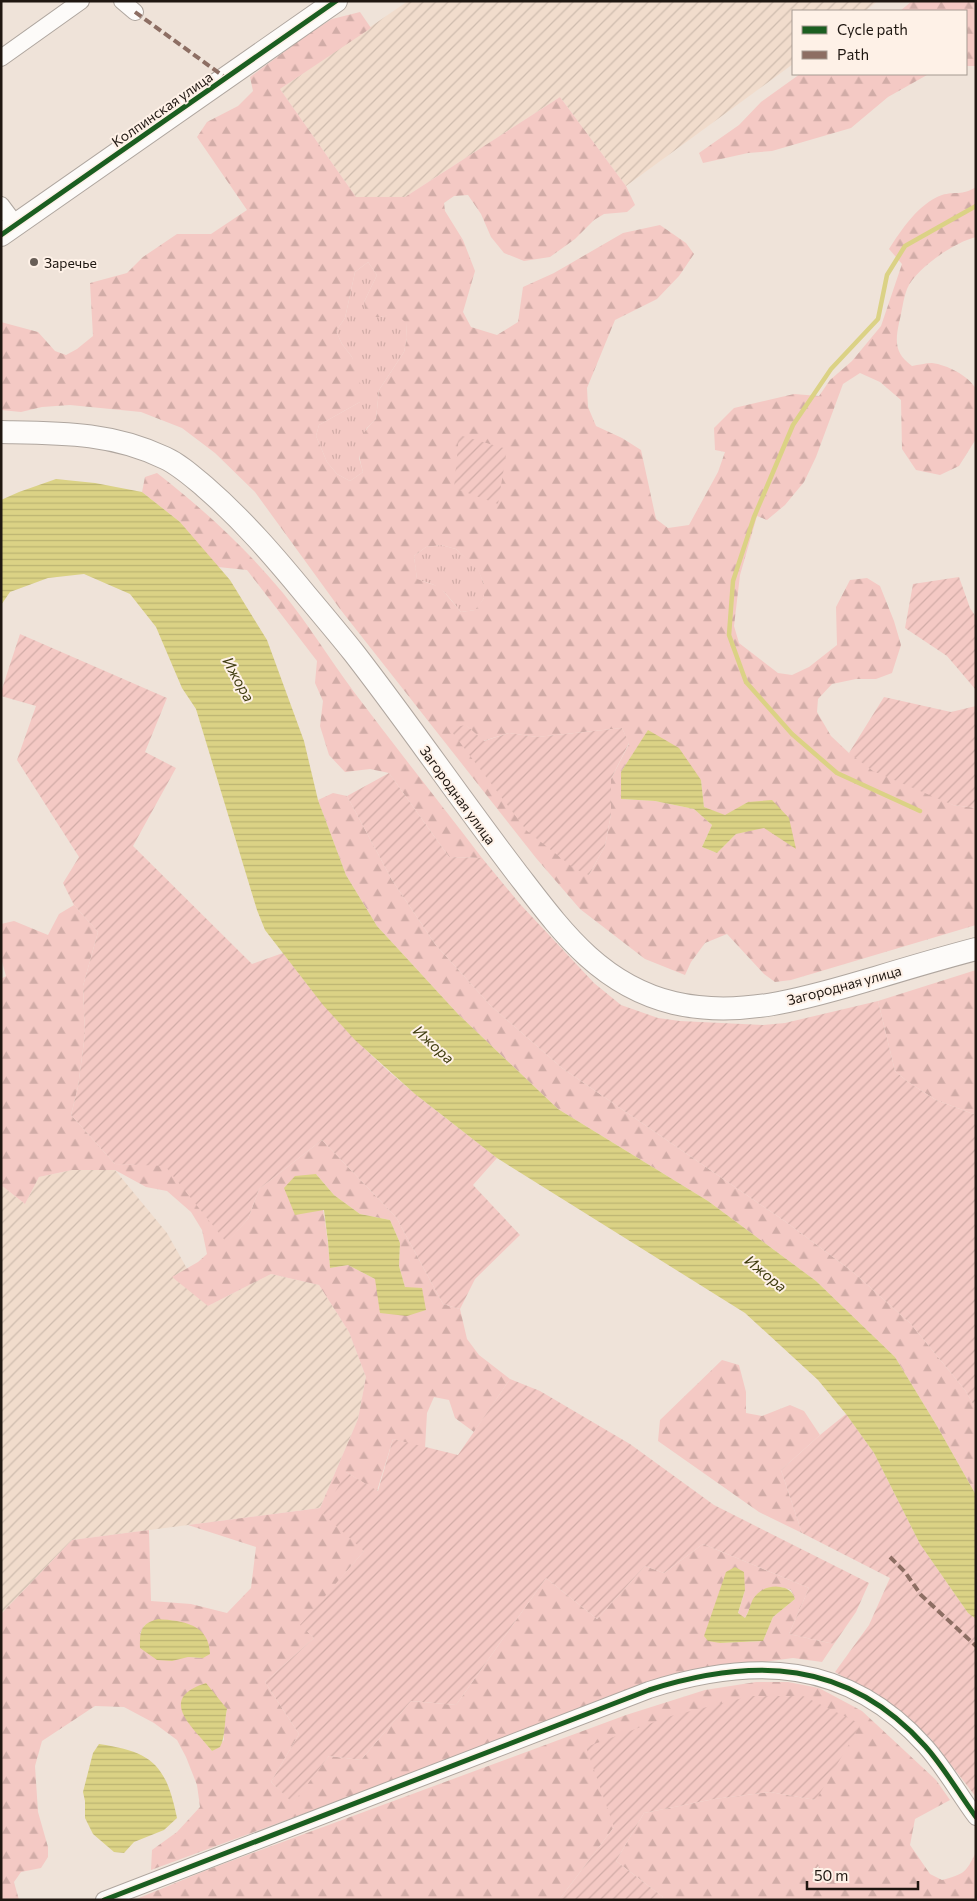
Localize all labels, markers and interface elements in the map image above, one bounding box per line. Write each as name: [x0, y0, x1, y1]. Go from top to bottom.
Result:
legend: [792, 10, 967, 75]
text: Cycle path: [837, 20, 908, 38]
text: Path: [837, 45, 869, 63]
street label: Колпинская улица: [108, 68, 216, 150]
place label: Заречье: [44, 254, 97, 271]
marker: Заречье: [28, 256, 40, 268]
water label: Ижора: [219, 653, 259, 705]
street label: Загородная улица: [416, 742, 500, 848]
street label: Загородная улица: [785, 962, 903, 1008]
water label: Ижора: [410, 1021, 458, 1067]
water label: Ижора: [742, 1251, 791, 1295]
scale bar: [807, 1858, 918, 1890]
text: 50 m: [814, 1866, 848, 1884]

